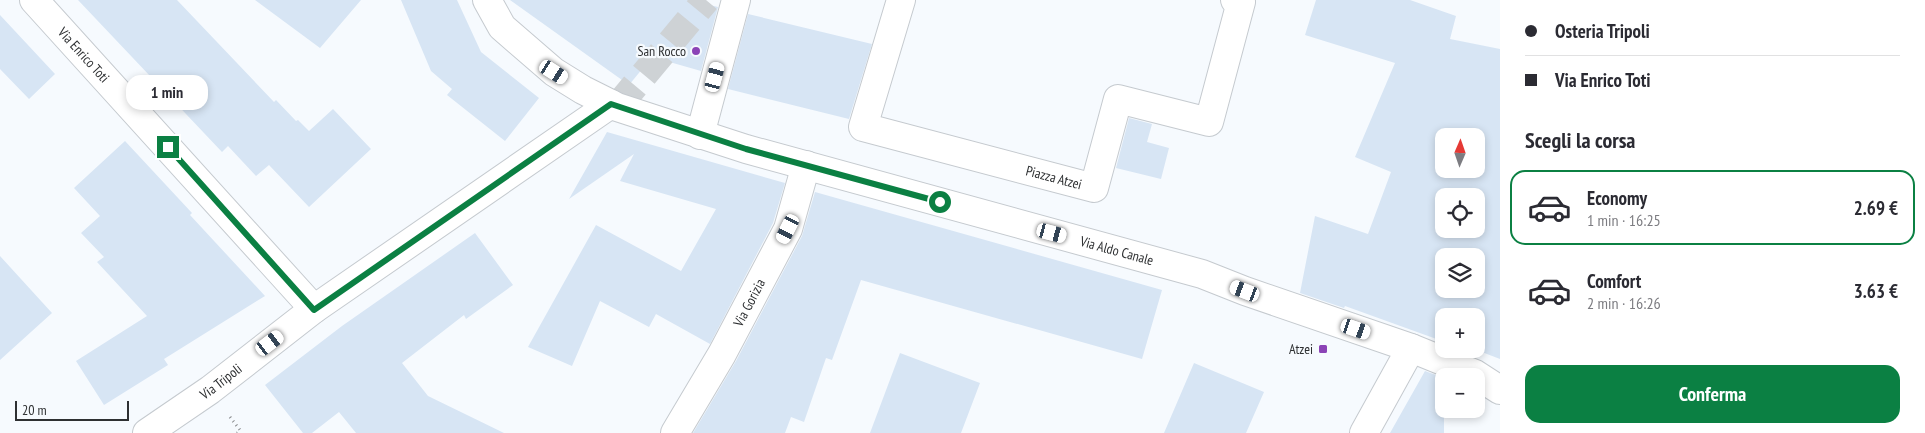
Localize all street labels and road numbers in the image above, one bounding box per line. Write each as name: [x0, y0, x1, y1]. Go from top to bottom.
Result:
street label: Via Enrico Toti: [53, 23, 113, 86]
street label: Piazza Atzei: [1024, 161, 1084, 193]
street label: Via Aldo Canale: [1077, 232, 1156, 269]
street label: Via Gorizia: [729, 276, 769, 331]
street label: Via Tripoli: [196, 360, 245, 404]

